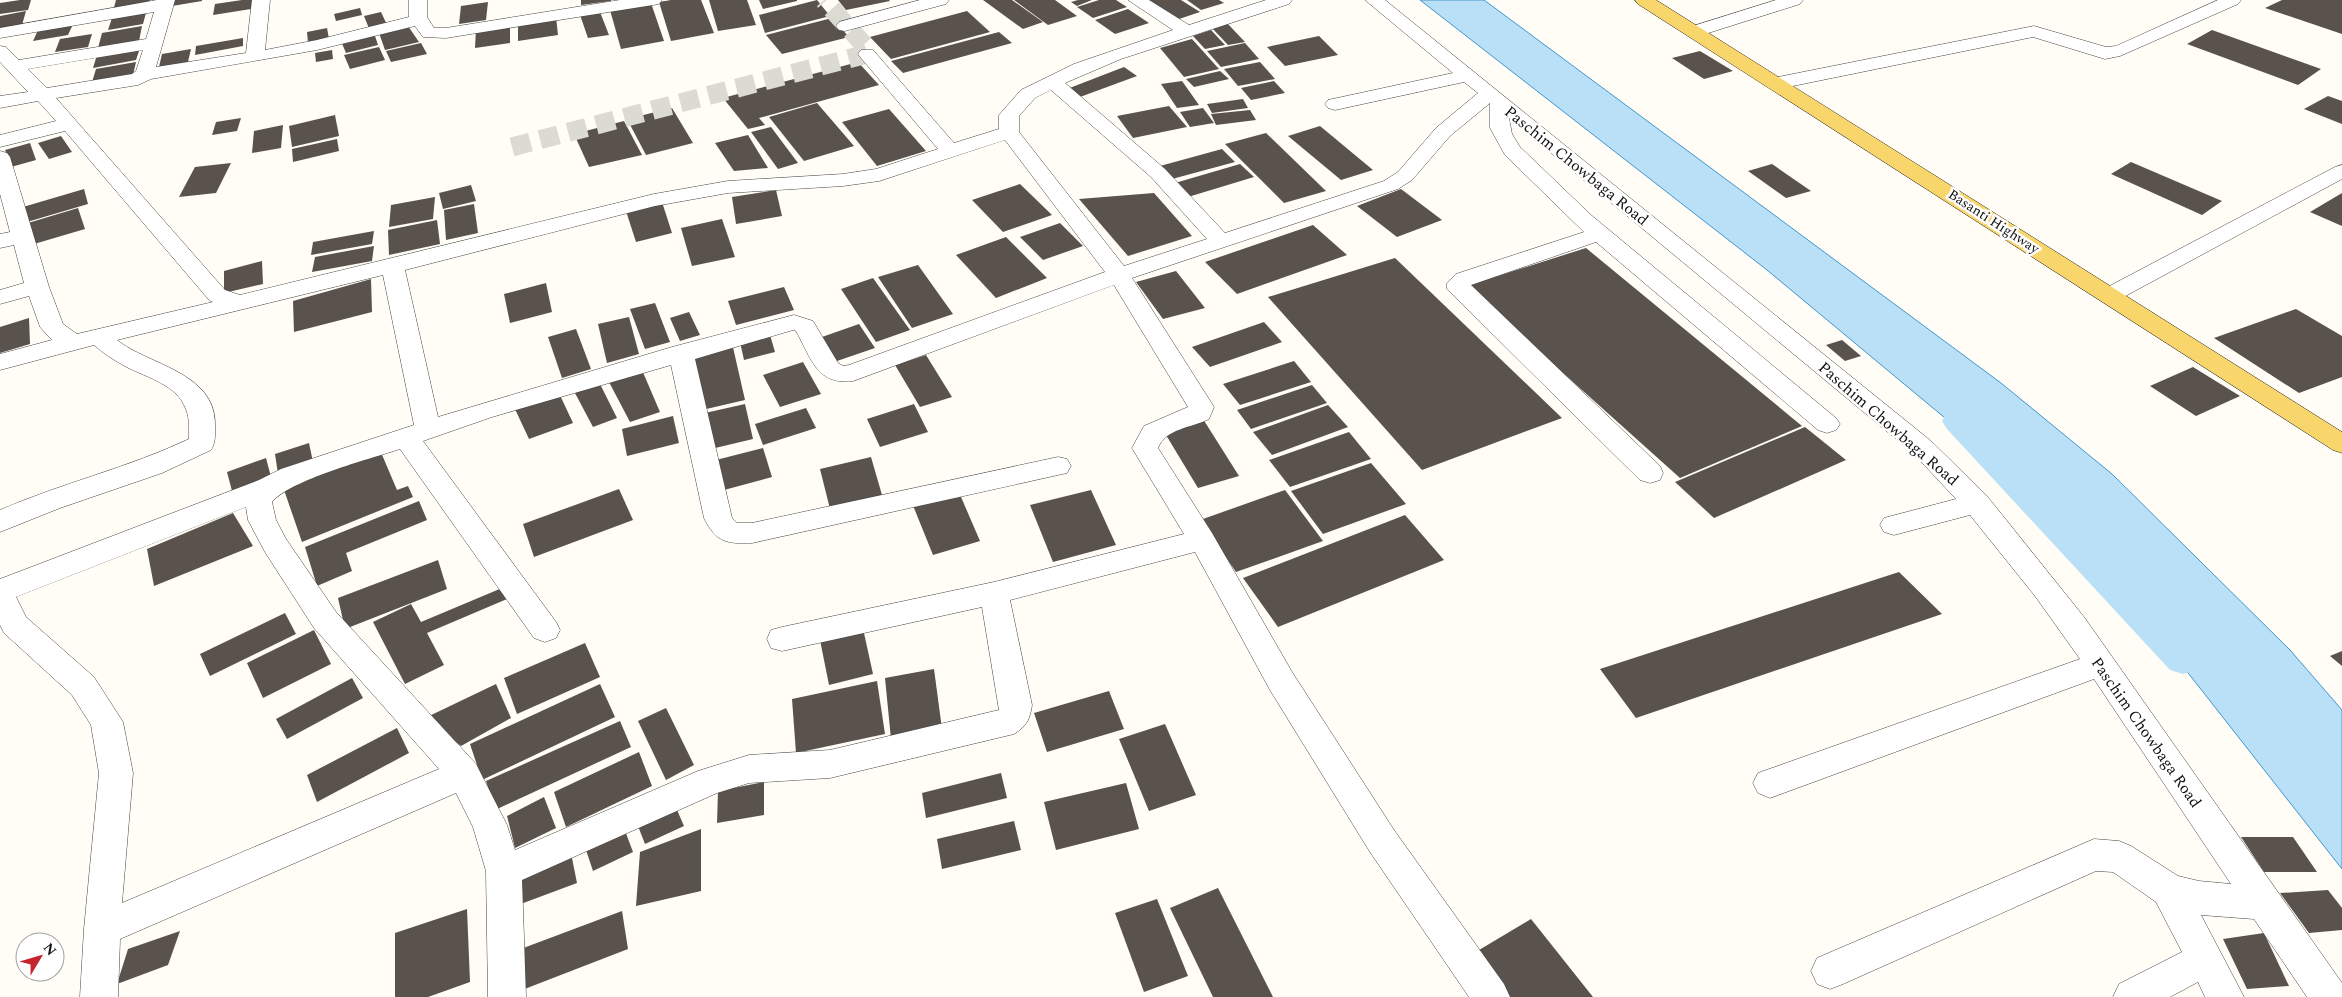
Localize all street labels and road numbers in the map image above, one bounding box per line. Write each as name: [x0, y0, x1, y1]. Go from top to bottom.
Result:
street label: Paschim Chowbaga Road: [1499, 100, 1654, 232]
street label: Basanti Highway: [1944, 184, 2045, 260]
street label: Paschim Chowbaga Road: [1813, 356, 1964, 492]
street label: Paschim Chowbaga Road: [2085, 652, 2207, 813]

